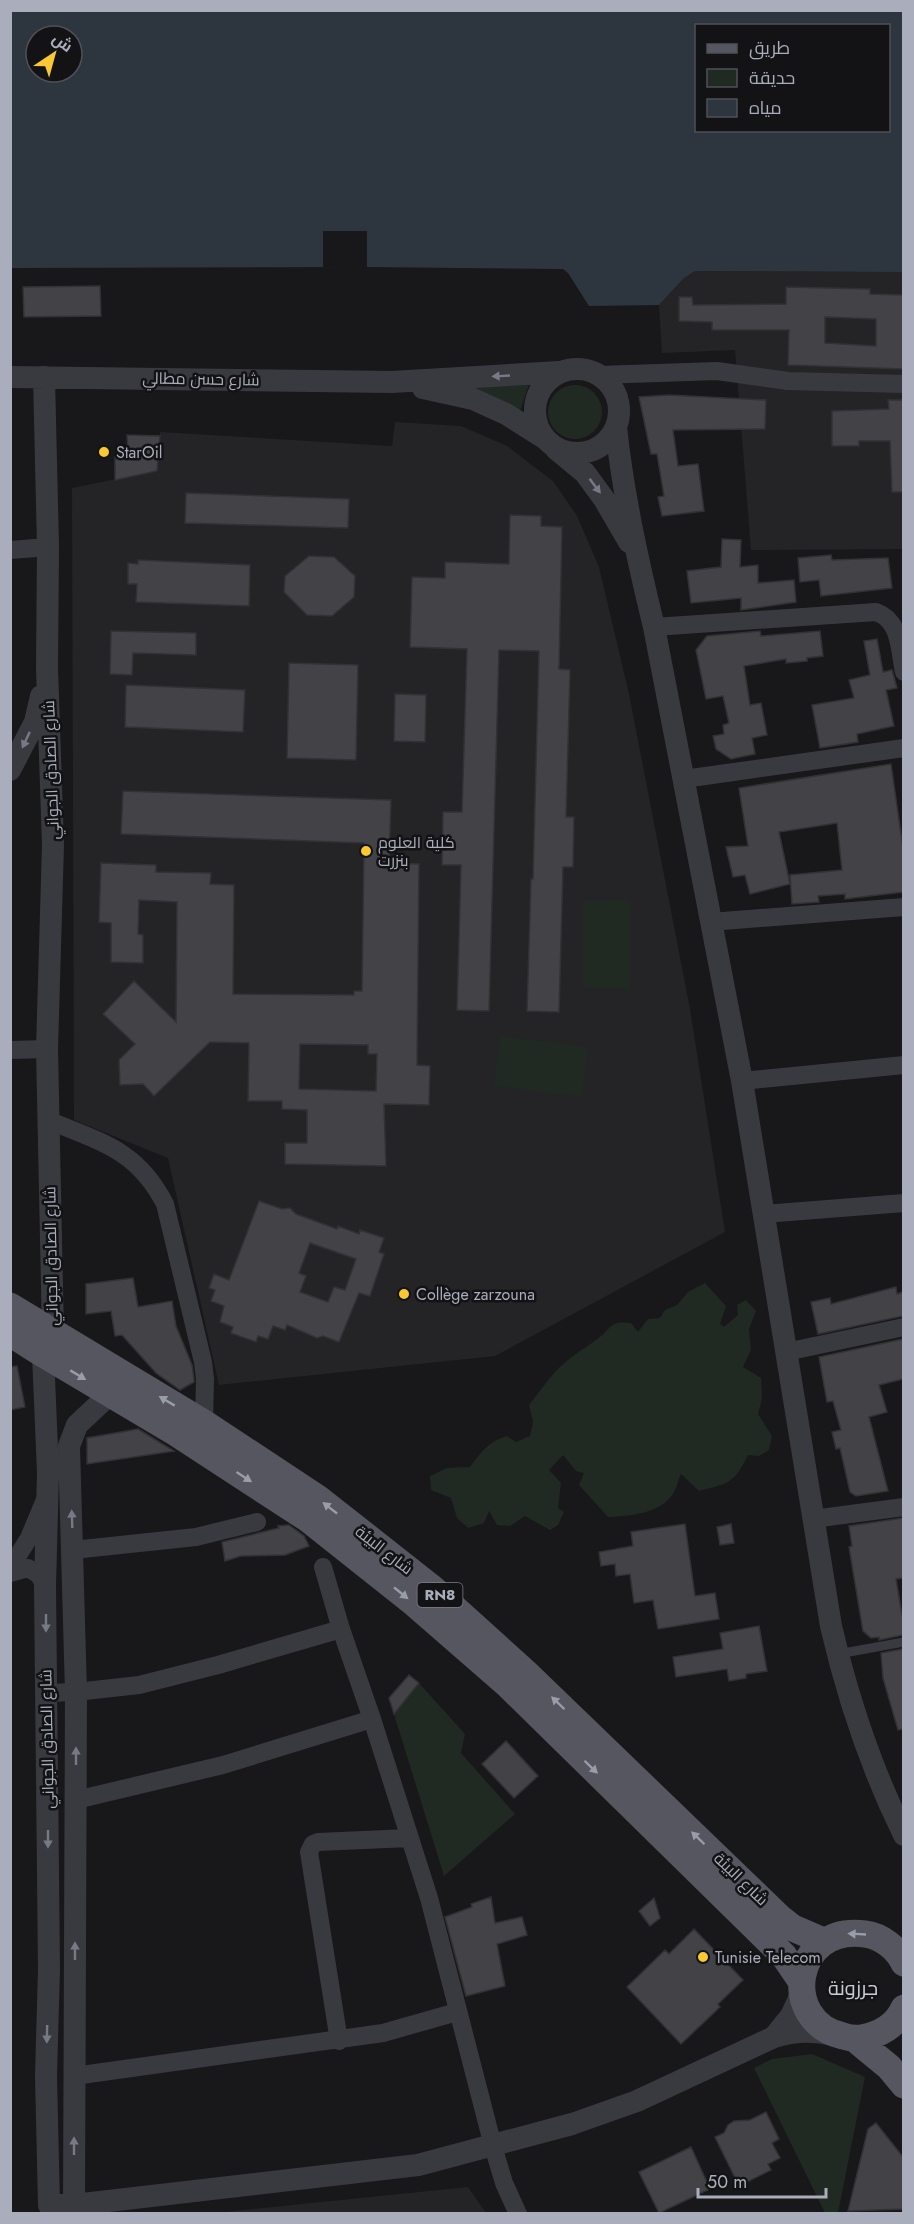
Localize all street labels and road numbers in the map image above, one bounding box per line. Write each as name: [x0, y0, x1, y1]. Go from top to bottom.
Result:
street label: شارع حسن مطالي: [142, 366, 260, 394]
street label: شارع الصادق الجواني: [37, 700, 67, 840]
street label: شارع الصادق الجواني: [38, 1186, 66, 1326]
street label: شارع البيئة: [350, 1520, 418, 1580]
road number: RN8: [418, 1583, 462, 1607]
street label: شارع الصادق الجواني: [34, 1669, 62, 1809]
street label: شارع البيئة: [709, 1847, 773, 1911]

